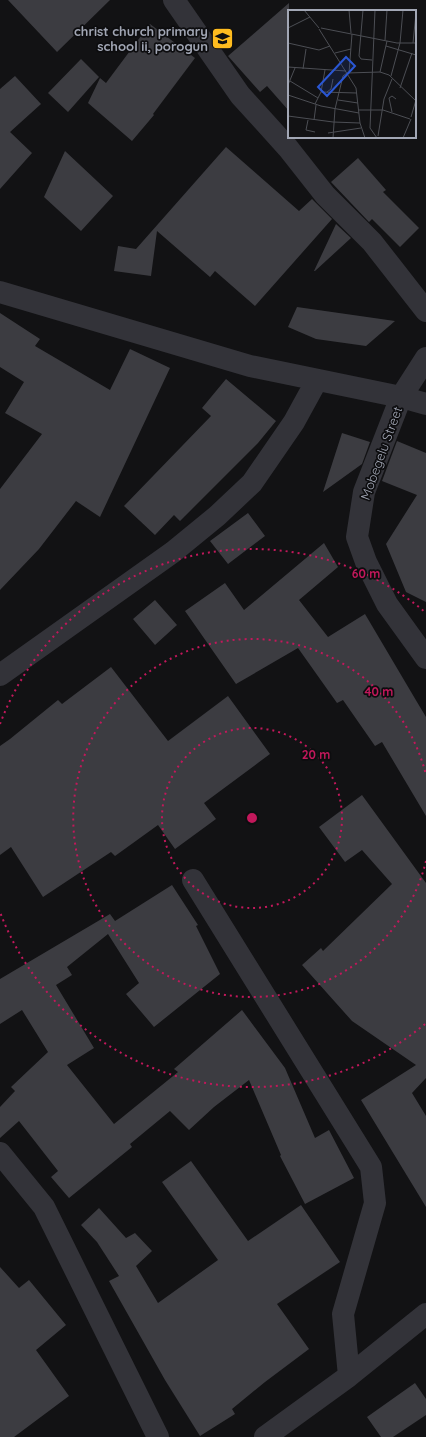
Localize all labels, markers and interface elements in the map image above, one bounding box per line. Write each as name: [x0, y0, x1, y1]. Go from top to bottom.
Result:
inset map: [288, 10, 416, 138]
place label: christ church primary school ii, porogun: [74, 23, 208, 54]
school or university icon: christ church primary school ii, porogun: [210, 25, 236, 51]
street label: Mobegelu Street: [357, 404, 405, 502]
text: 60 m: [352, 566, 380, 581]
text: 40 m: [365, 684, 393, 699]
text: 20 m: [302, 747, 330, 762]
centre of rings: [245, 811, 259, 825]

